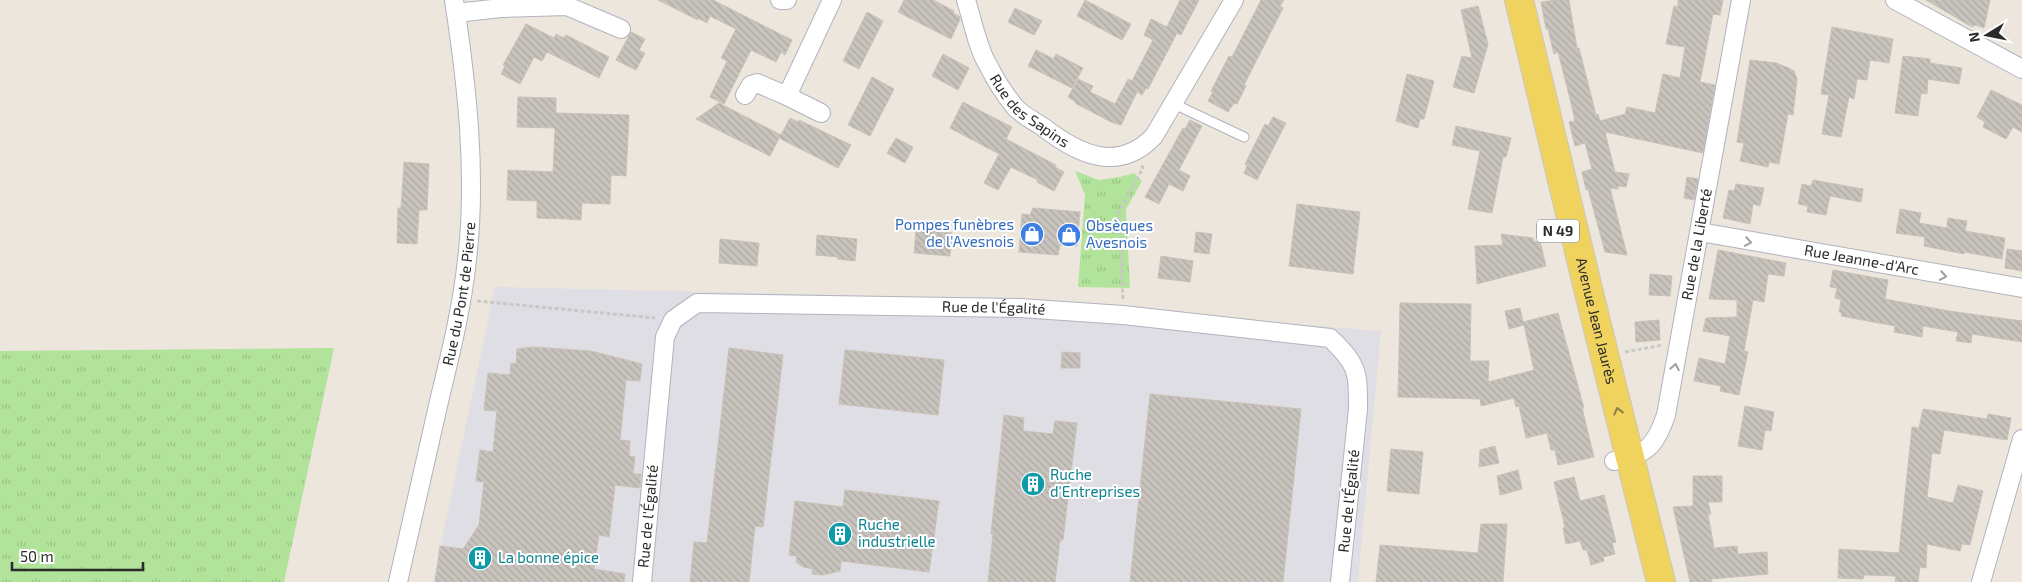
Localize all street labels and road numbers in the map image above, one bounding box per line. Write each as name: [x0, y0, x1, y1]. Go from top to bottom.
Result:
street label: Rue des Sapins: [987, 70, 1073, 151]
street label: Rue de la Liberté: [1677, 187, 1715, 301]
road number: N 49: [1537, 220, 1579, 242]
street label: Rue du Pont de Pierre: [438, 221, 478, 367]
street label: Rue Jeanne-d'Arc: [1803, 240, 1921, 278]
street label: Avenue Jean Jaurès: [1573, 255, 1621, 386]
street label: Rue de l'Égalité: [942, 297, 1046, 318]
street label: Rue de l'Égalité: [1334, 449, 1362, 553]
street label: Rue de l'Égalité: [633, 464, 661, 569]

